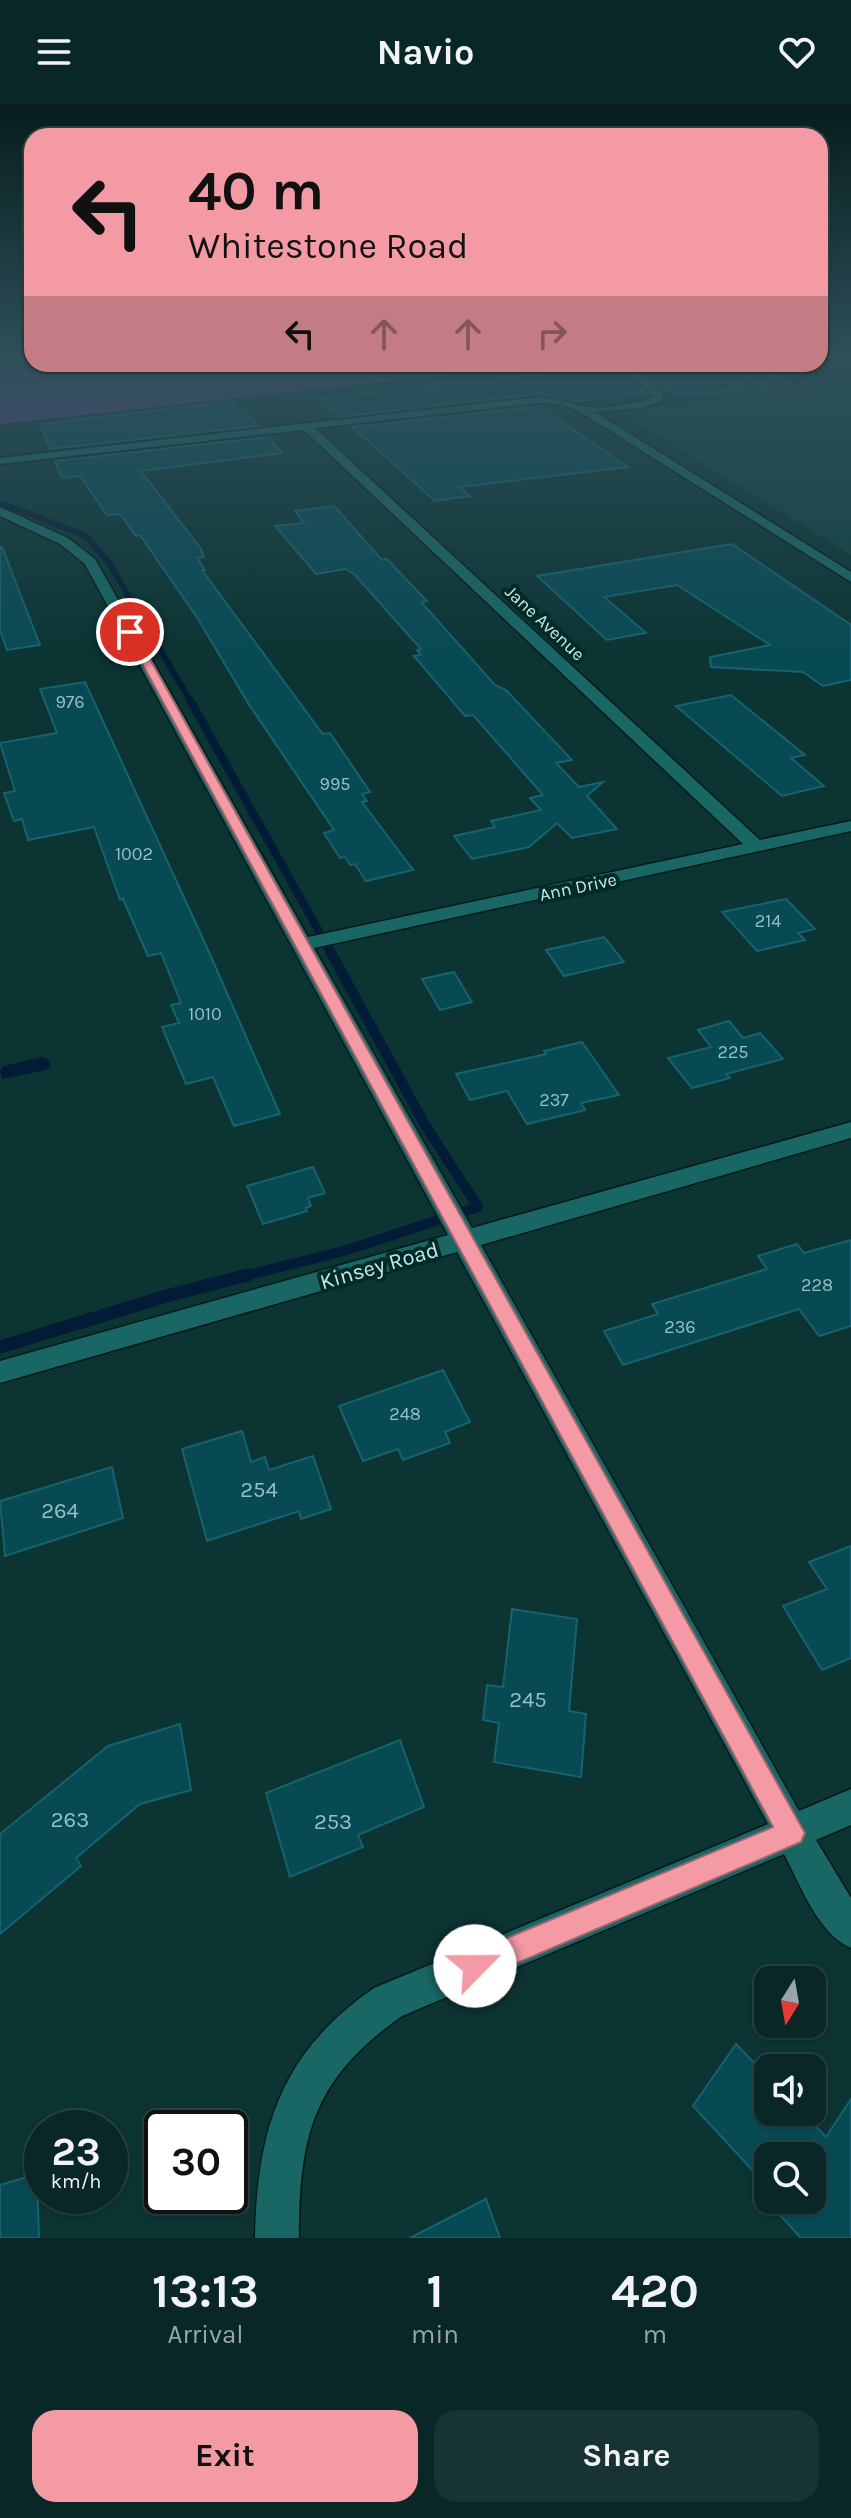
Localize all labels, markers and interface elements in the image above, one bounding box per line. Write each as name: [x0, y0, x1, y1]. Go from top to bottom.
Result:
icon: menu: [32, 30, 76, 74]
icon: heart: [775, 30, 819, 74]
text: Navio: [377, 31, 474, 73]
text: 40 m: [188, 158, 324, 223]
icon: left: [56, 160, 160, 264]
text: Whitestone Road: [188, 225, 468, 267]
icon: left: [278, 312, 322, 356]
icon: ahead: [362, 312, 406, 356]
icon: ahead: [446, 312, 490, 356]
icon: right: [530, 312, 574, 356]
street label: Jane Avenue: [501, 581, 589, 665]
pin: [96, 598, 164, 666]
icon: arrive: [108, 610, 152, 654]
house number: 976: [55, 691, 85, 713]
house number: 995: [319, 773, 351, 795]
house number: 1002: [115, 843, 153, 865]
street label: Ann Drive: [537, 868, 619, 906]
house number: 214: [755, 910, 781, 932]
house number: 1010: [188, 1003, 222, 1025]
house number: 225: [717, 1041, 749, 1063]
house number: 237: [539, 1089, 569, 1111]
street label: Kinsey Road: [317, 1237, 442, 1295]
house number: 228: [801, 1274, 833, 1296]
house number: 236: [664, 1316, 696, 1338]
house number: 248: [389, 1403, 421, 1425]
house number: 254: [240, 1477, 278, 1503]
house number: 264: [41, 1498, 79, 1524]
house number: 245: [509, 1687, 547, 1713]
house number: 263: [51, 1807, 89, 1833]
house number: 253: [314, 1809, 352, 1835]
position arrow: [433, 1924, 517, 2008]
north arrow: [754, 1966, 826, 2038]
map controls: [754, 1966, 826, 2214]
button: sound: [754, 2054, 826, 2126]
speed limit sign: 30: [144, 2110, 248, 2214]
text: 23: [51, 2128, 101, 2175]
button: search: [754, 2142, 826, 2214]
text: km/h: [51, 2170, 101, 2193]
text: 13:13: [152, 2263, 259, 2319]
text: 1: [426, 2263, 444, 2319]
text: 420: [611, 2263, 699, 2319]
text: Arrival: [167, 2319, 244, 2350]
text: min: [411, 2319, 459, 2350]
text: m: [643, 2319, 667, 2350]
button: Exit: [32, 2410, 418, 2502]
button: Share: [434, 2410, 819, 2502]

